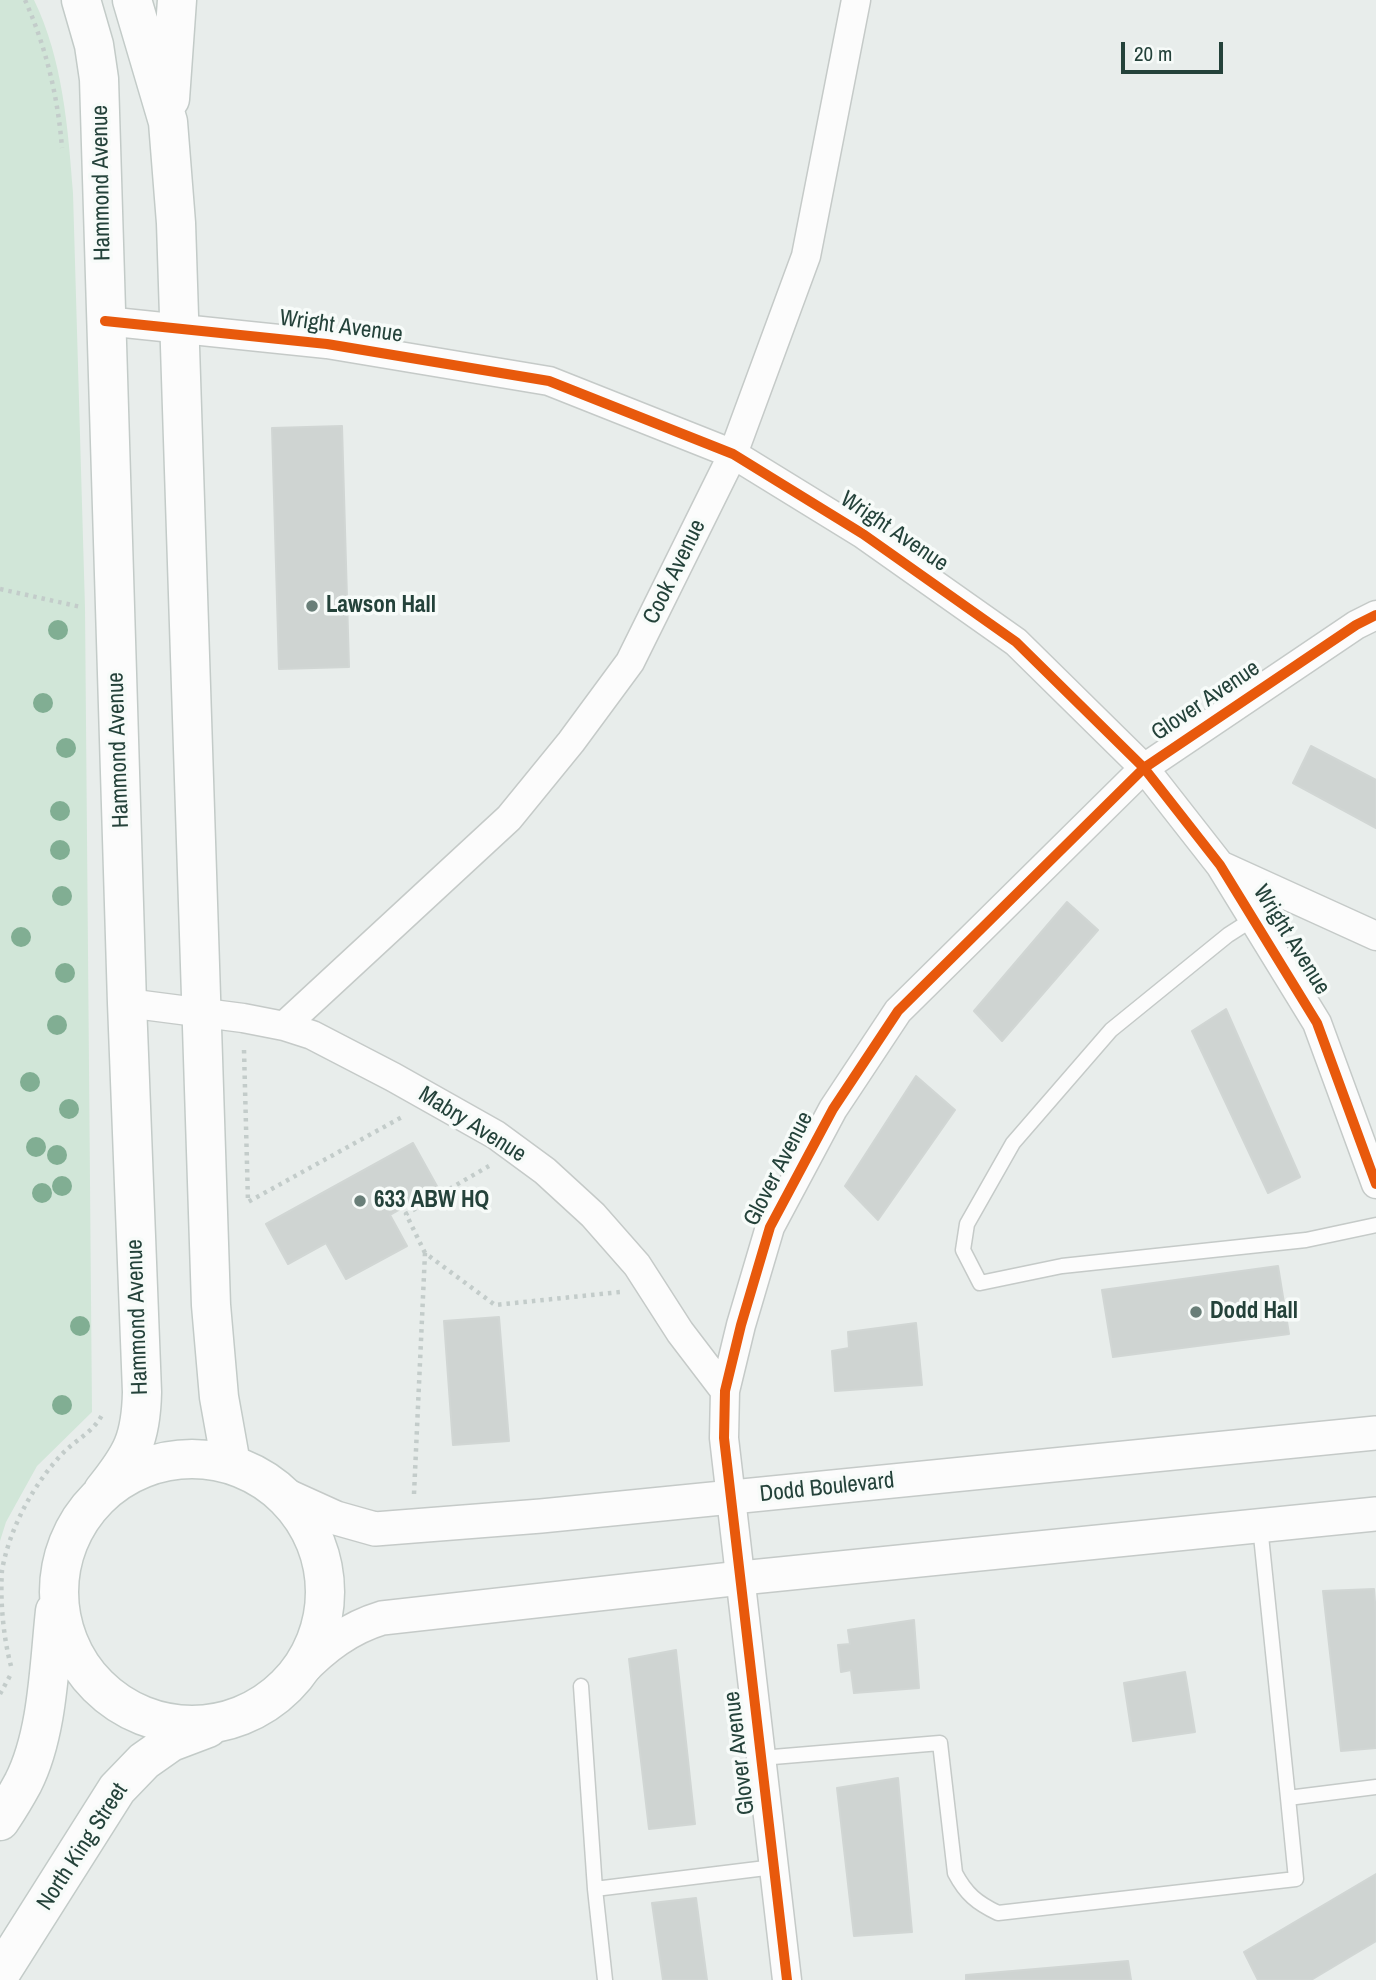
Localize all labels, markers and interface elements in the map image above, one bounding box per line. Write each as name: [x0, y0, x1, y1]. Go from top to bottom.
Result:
scale bar: [1124, 28, 1226, 72]
text: 20 m: [1134, 39, 1172, 68]
street label: Hammond Avenue: [87, 105, 117, 261]
street label: Wright Avenue: [278, 305, 404, 349]
street label: Wright Avenue: [835, 486, 953, 578]
street label: Cook Avenue: [638, 515, 712, 629]
place label: Lawson Hall: [326, 592, 436, 620]
marker: Lawson Hall: [304, 598, 320, 614]
street label: Glover Avenue: [1147, 655, 1265, 747]
street label: Hammond Avenue: [102, 672, 136, 828]
street label: Wright Avenue: [1246, 880, 1336, 1000]
street label: Mabry Avenue: [413, 1081, 531, 1169]
street label: Glover Avenue: [738, 1107, 820, 1231]
place label: 633 ABW HQ: [374, 1187, 489, 1215]
marker: 633 ABW HQ: [352, 1193, 368, 1209]
street label: Hammond Avenue: [121, 1239, 155, 1395]
place label: Dodd Hall: [1210, 1298, 1298, 1326]
marker: Dodd Hall: [1188, 1304, 1204, 1320]
street label: Dodd Boulevard: [758, 1467, 896, 1509]
street label: Glover Avenue: [719, 1690, 761, 1816]
street label: North King Street: [32, 1778, 134, 1916]

